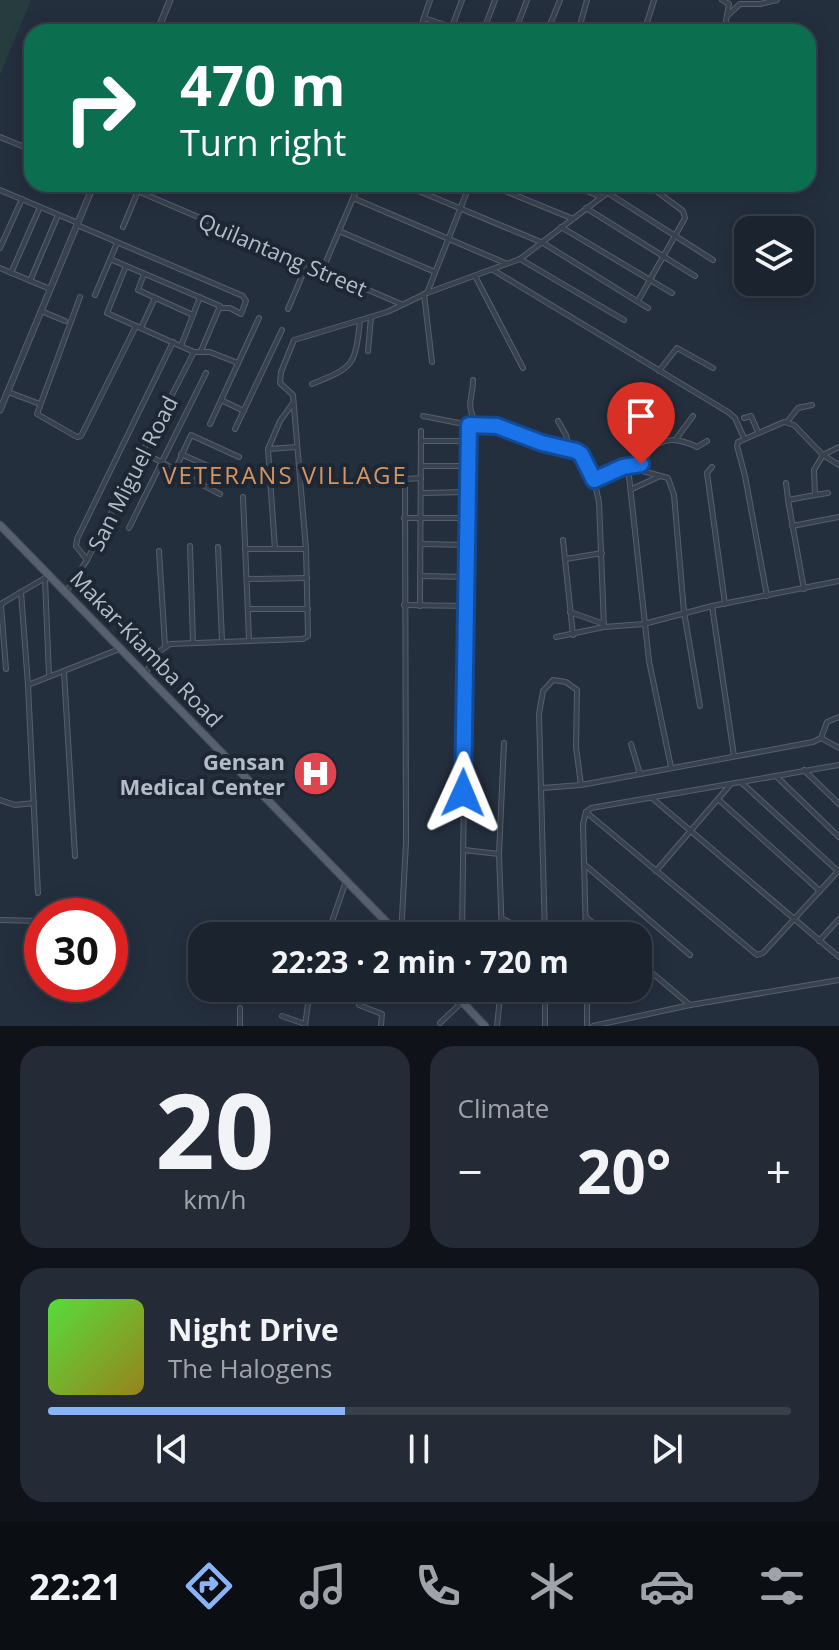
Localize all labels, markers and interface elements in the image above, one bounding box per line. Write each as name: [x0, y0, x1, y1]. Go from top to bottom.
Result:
text: 470 m: [180, 46, 346, 122]
icon: right: [48, 56, 152, 160]
text: Turn right: [180, 118, 346, 167]
street label: Quilantang Street: [194, 205, 372, 303]
map controls: [734, 216, 814, 296]
button: layers: [734, 216, 814, 296]
pin: [607, 382, 675, 464]
street label: San Miguel Road: [80, 390, 184, 556]
icon: arrive: [619, 394, 663, 438]
district label: VETERANS VILLAGE: [162, 458, 408, 491]
street label: Makar-Kiamba Road: [64, 563, 230, 733]
place label: Gensan Medical Center: [120, 746, 285, 801]
hospital icon: Gensan Medical Center: [292, 750, 340, 798]
position arrow: [421, 751, 505, 835]
speed limit sign: 30: [24, 898, 128, 1002]
text: 22:23 · 2 min · 720 m: [271, 941, 569, 982]
text: 20: [155, 1058, 274, 1199]
text: Climate: [458, 1090, 549, 1126]
text: 20°: [577, 1130, 671, 1212]
text: −: [458, 1141, 483, 1201]
text: +: [766, 1141, 791, 1201]
text: km/h: [183, 1181, 246, 1217]
text: Night Drive: [168, 1309, 339, 1350]
text: The Halogens: [168, 1350, 333, 1386]
icon: previous: [150, 1427, 194, 1471]
icon: pause: [397, 1427, 441, 1471]
icon: next: [645, 1427, 689, 1471]
icon: directions: [181, 1558, 237, 1614]
icon: music: [295, 1558, 351, 1614]
icon: phone: [410, 1558, 466, 1614]
icon: climate: [524, 1558, 580, 1614]
icon: car: [639, 1558, 695, 1614]
icon: filters: [754, 1558, 810, 1614]
text: 22:21: [29, 1562, 122, 1611]

